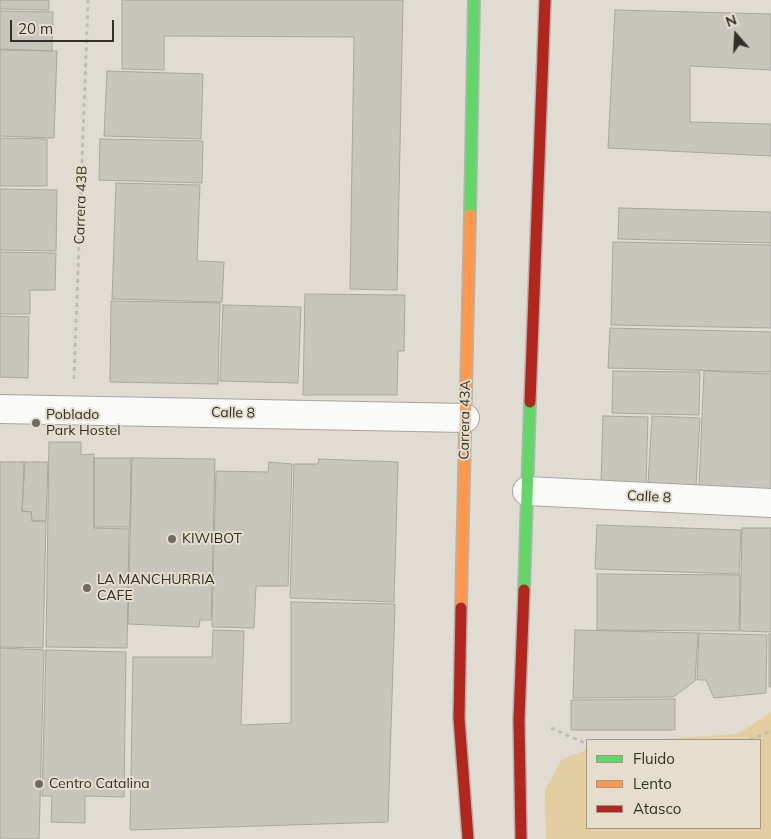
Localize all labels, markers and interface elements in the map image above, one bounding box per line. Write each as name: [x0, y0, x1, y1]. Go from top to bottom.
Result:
scale bar: [12, 10, 116, 42]
north arrow: [711, 10, 761, 60]
text: N: [723, 11, 739, 31]
text: 20 m: [18, 19, 53, 38]
street label: Carrera 43B: [71, 165, 91, 245]
street label: Carrera 43A: [456, 380, 474, 460]
street label: Calle 8: [211, 404, 255, 422]
place label: Poblado Park Hostel: [46, 407, 120, 440]
marker: Poblado Park Hostel: [30, 417, 42, 429]
street label: Calle 8: [627, 487, 671, 507]
place label: KIWIBOT: [182, 531, 242, 547]
marker: KIWIBOT: [166, 533, 178, 545]
place label: LA MANCHURRIA CAFE: [97, 572, 215, 604]
marker: LA MANCHURRIA CAFE: [81, 582, 93, 594]
legend: [586, 739, 761, 829]
text: Fluido: [633, 749, 675, 768]
text: Lento: [633, 774, 672, 793]
place label: Centro Catalina: [49, 776, 150, 792]
marker: Centro Catalina: [33, 778, 45, 790]
text: Atasco: [633, 799, 681, 818]

